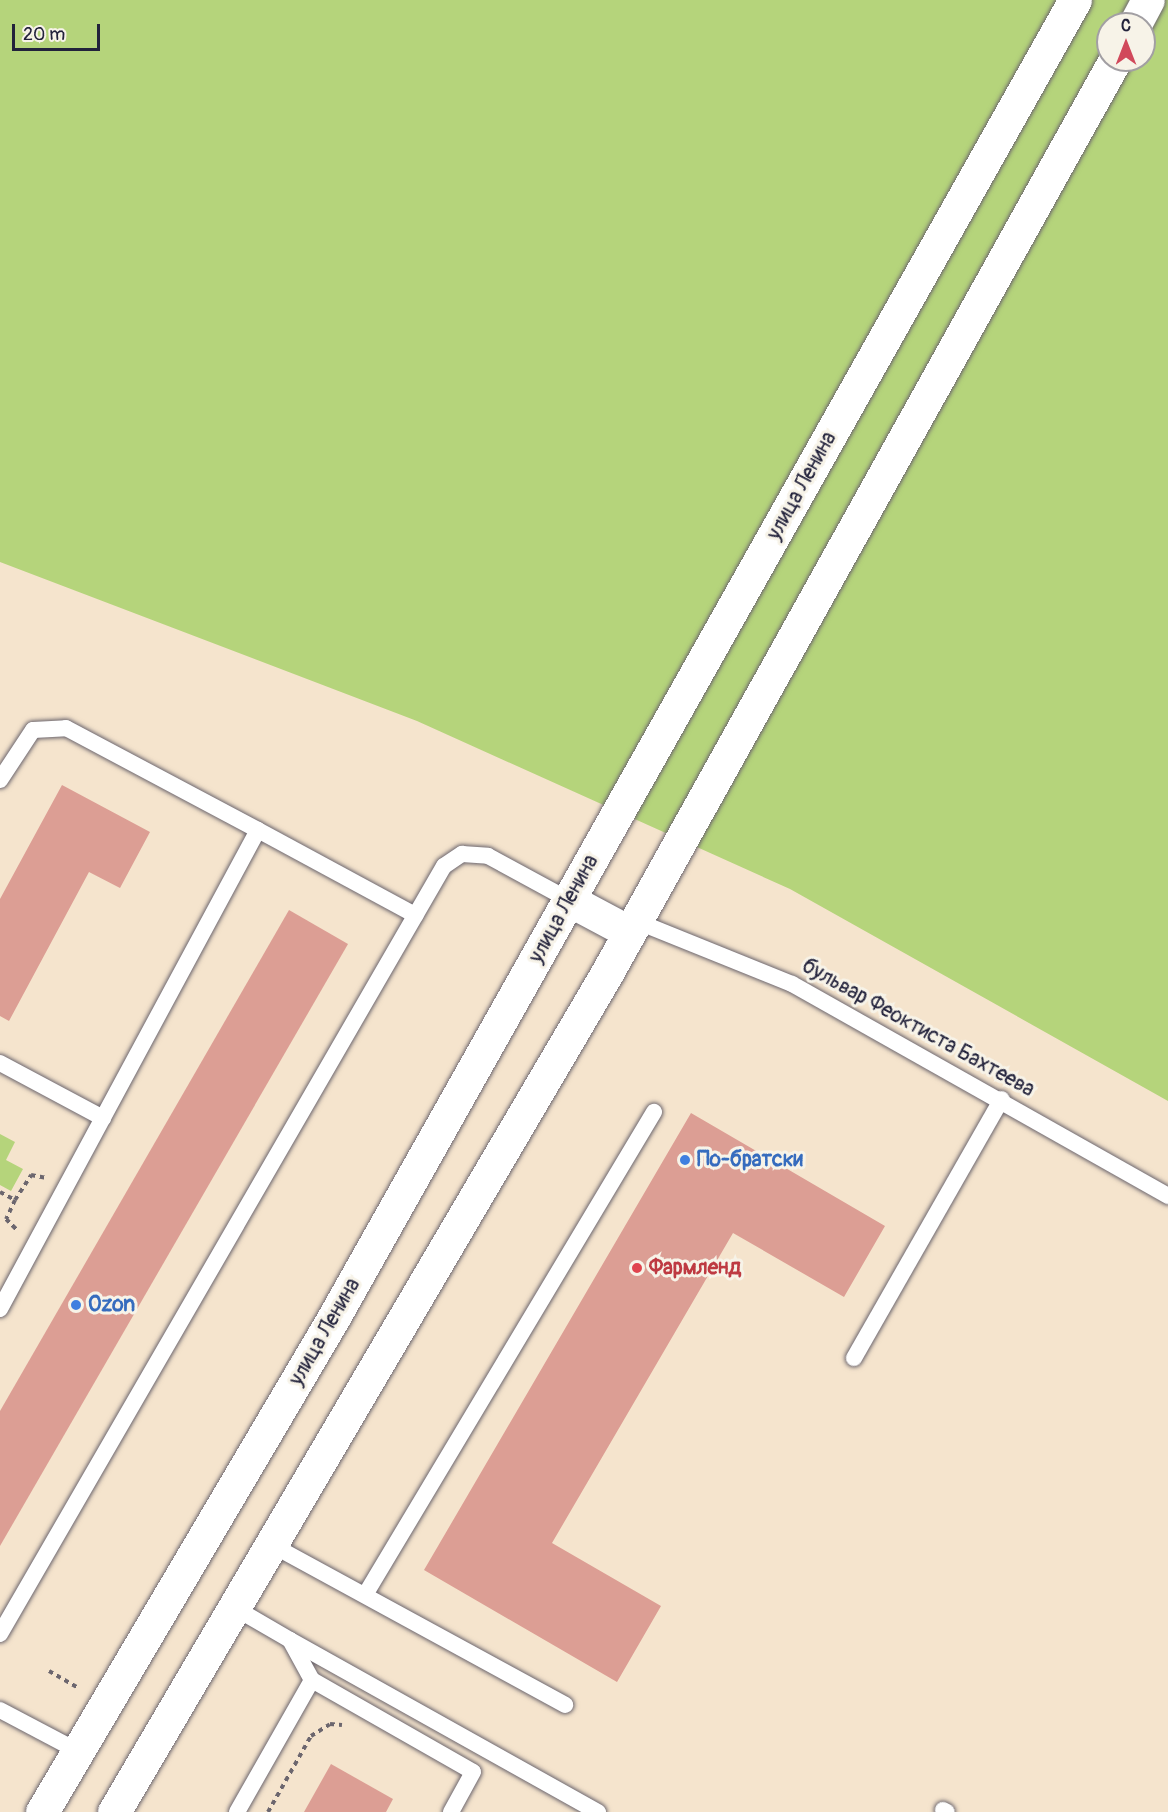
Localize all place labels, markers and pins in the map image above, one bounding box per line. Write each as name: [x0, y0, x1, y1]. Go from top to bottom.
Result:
place label: По-братски: [697, 1147, 803, 1173]
marker: По-братски: [678, 1153, 692, 1167]
place label: Фармленд: [649, 1255, 741, 1281]
marker: Фармленд: [630, 1261, 644, 1275]
place label: Ozon: [88, 1292, 135, 1318]
marker: Ozon: [69, 1298, 83, 1312]

